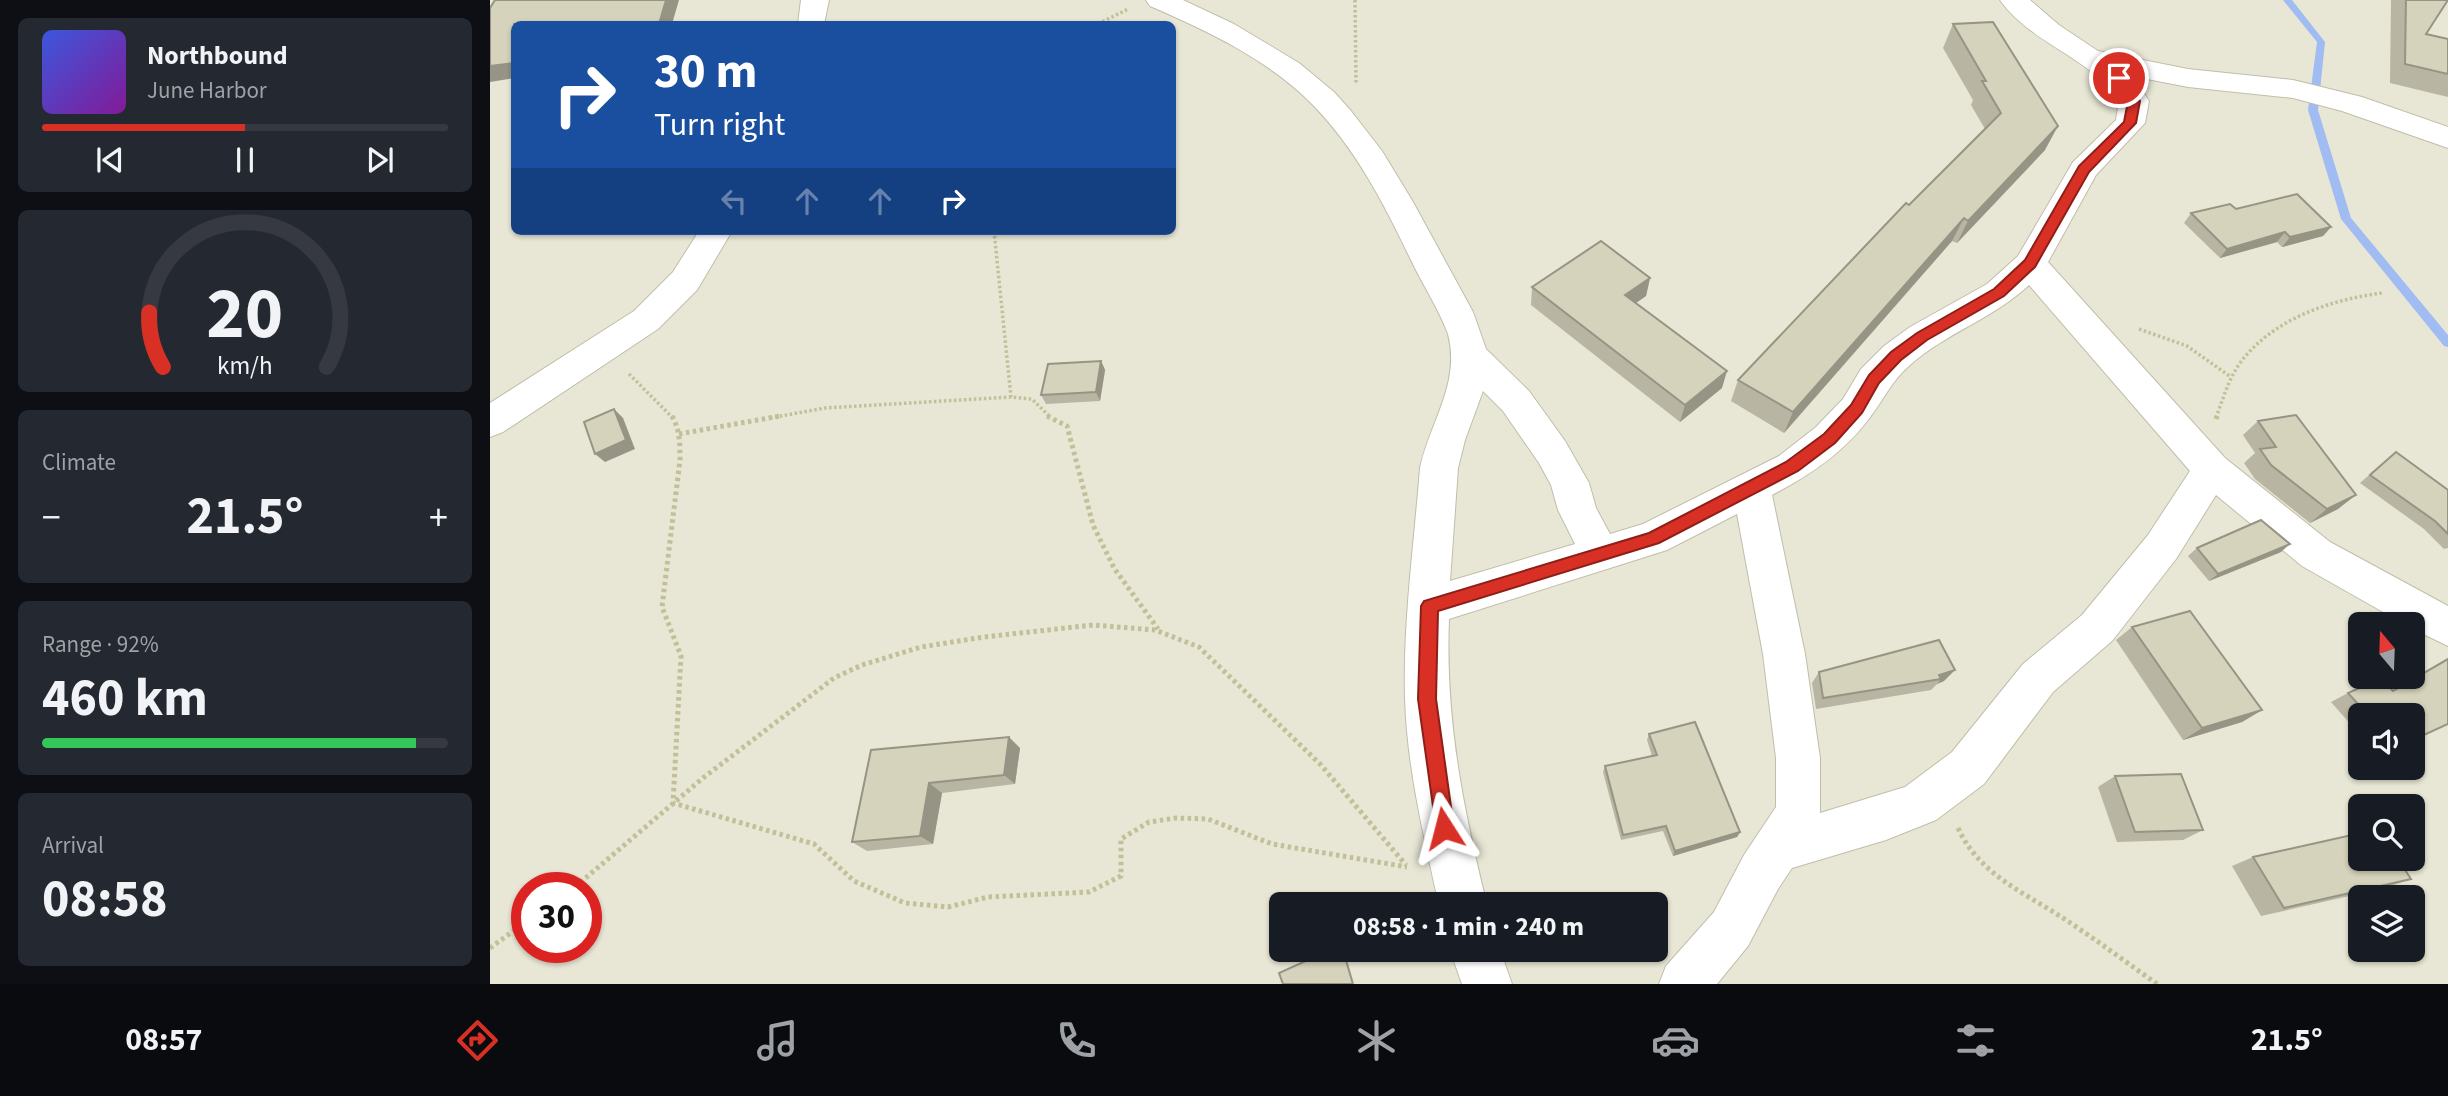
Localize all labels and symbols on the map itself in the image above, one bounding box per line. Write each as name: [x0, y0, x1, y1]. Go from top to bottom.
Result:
pin: [2089, 48, 2149, 108]
north arrow: [2348, 612, 2426, 690]
position arrow: [1407, 791, 1481, 865]
speed limit sign: 30: [511, 872, 602, 963]

